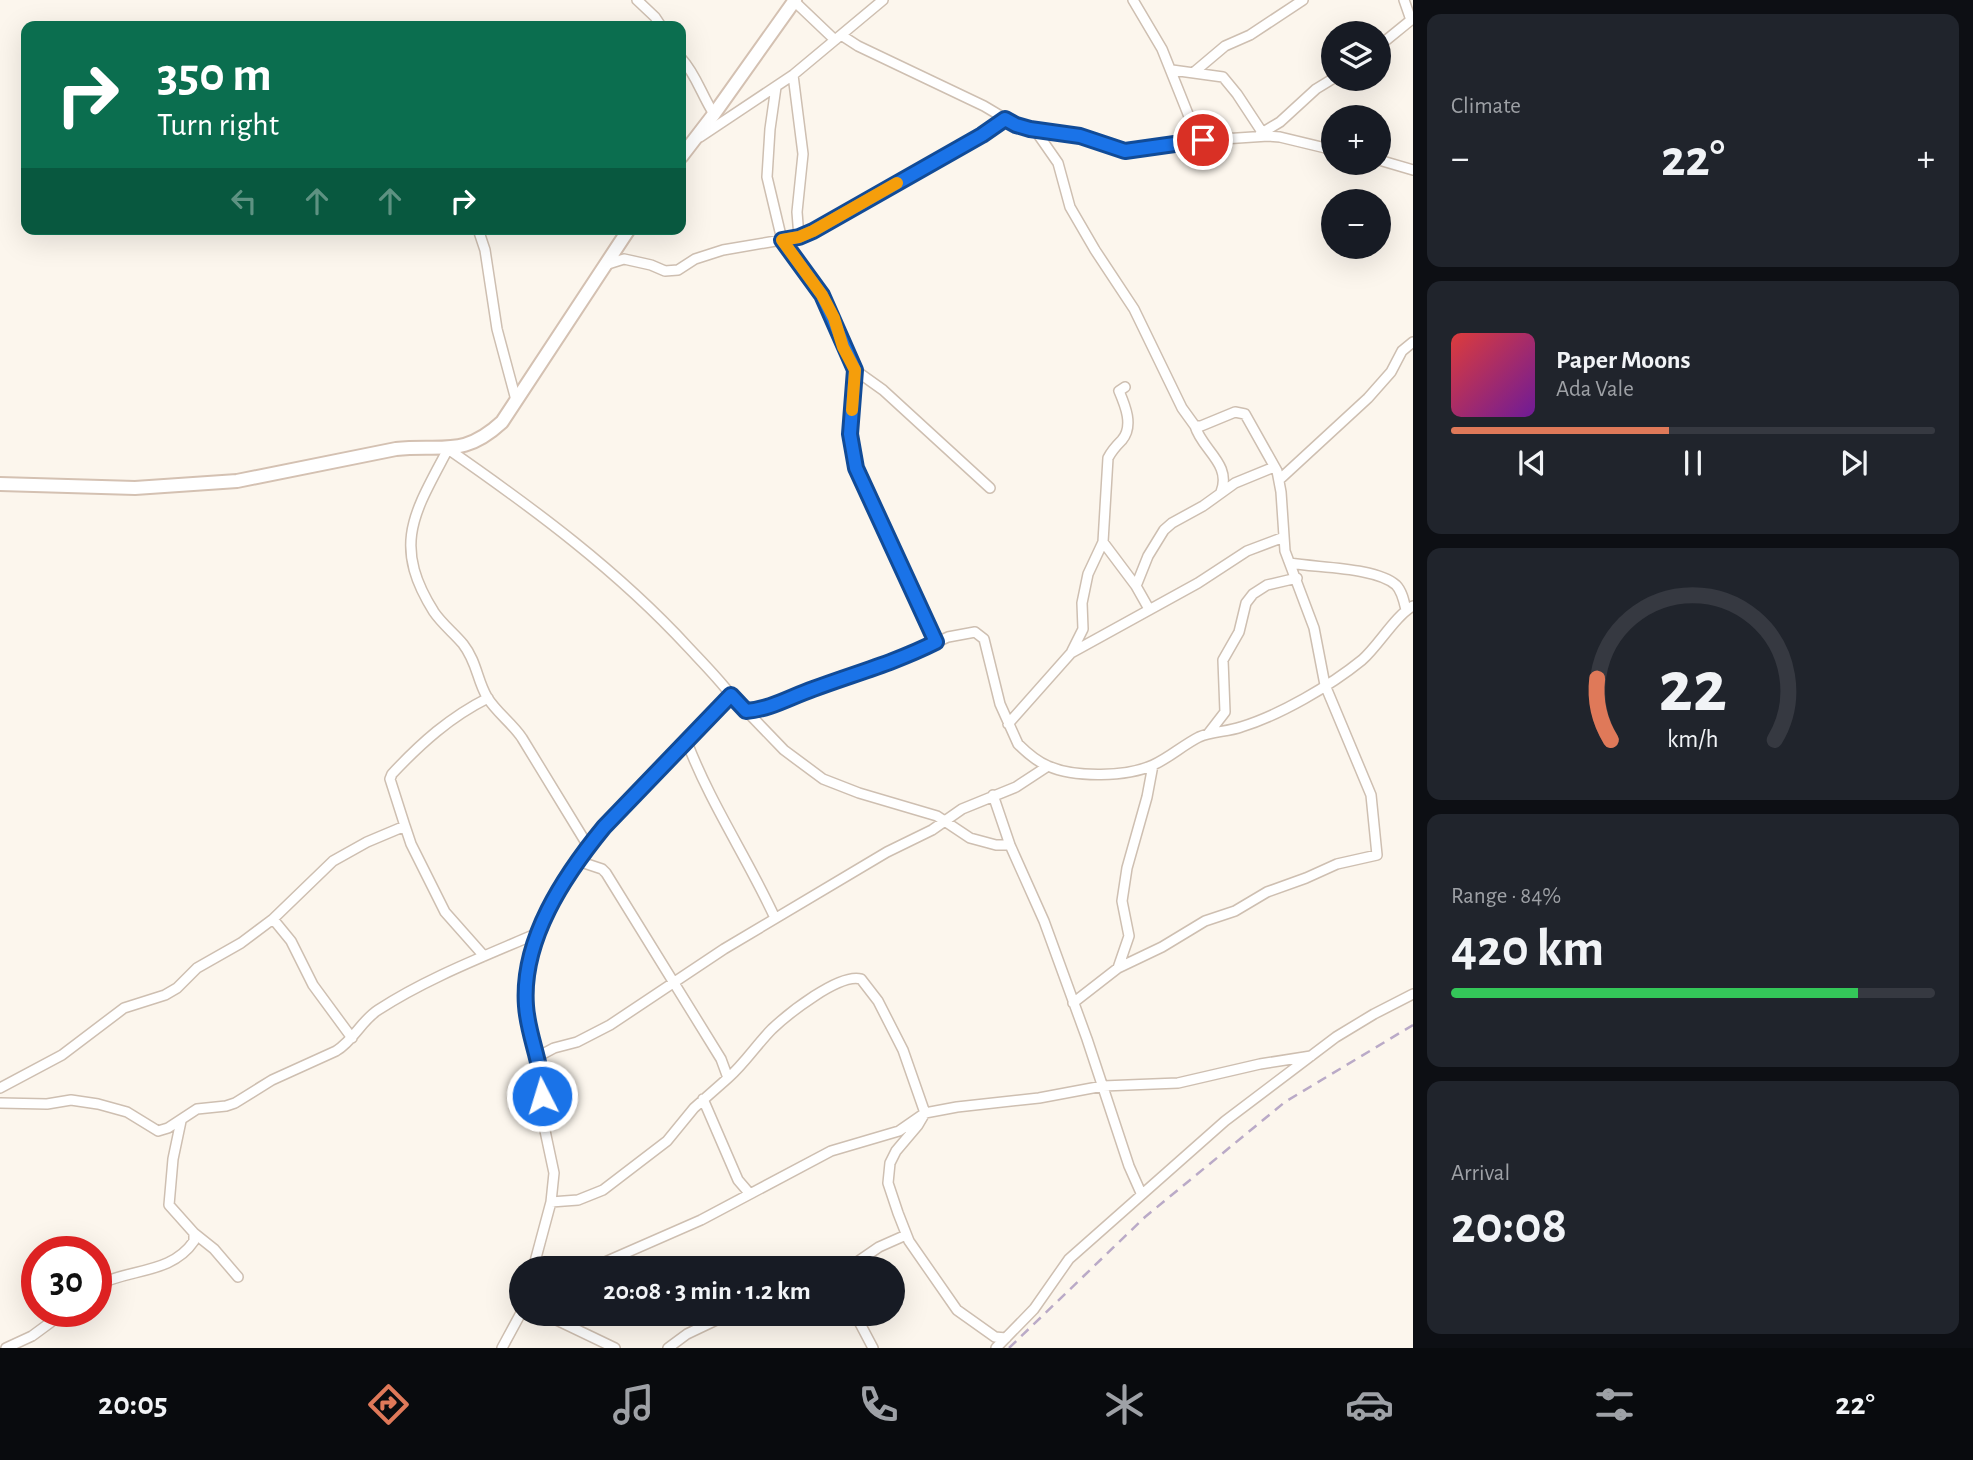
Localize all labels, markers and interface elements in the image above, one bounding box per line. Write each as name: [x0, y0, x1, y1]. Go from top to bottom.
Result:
map controls: [1321, 21, 1391, 259]
button: layers: [1321, 21, 1391, 91]
icon: right: [42, 49, 133, 140]
text: 350 m: [157, 51, 272, 100]
text: Climate: [1451, 95, 1521, 118]
button: +: [1321, 105, 1391, 175]
text: Turn right: [157, 109, 279, 141]
pin: [1173, 110, 1233, 170]
icon: arrive: [1184, 121, 1222, 159]
text: 22°: [1661, 133, 1725, 185]
text: −: [1451, 140, 1469, 178]
text: +: [1917, 140, 1935, 178]
icon: left: [225, 182, 263, 220]
icon: ahead: [298, 182, 336, 220]
icon: ahead: [371, 182, 409, 220]
icon: right: [444, 182, 482, 220]
button: −: [1321, 189, 1391, 259]
text: Paper Moons: [1556, 347, 1691, 373]
text: Ada Vale: [1556, 378, 1634, 401]
icon: previous: [1513, 444, 1551, 482]
icon: pause: [1674, 444, 1712, 482]
icon: next: [1835, 444, 1873, 482]
text: 22: [1659, 652, 1727, 725]
text: km/h: [1667, 727, 1719, 752]
text: Range · 84%: [1451, 885, 1561, 908]
text: 420 km: [1451, 923, 1604, 975]
position arrow: [505, 1059, 579, 1133]
text: Arrival: [1451, 1162, 1510, 1185]
text: 20:08: [1451, 1200, 1567, 1252]
speed limit sign: 30: [21, 1236, 112, 1327]
text: 20:08 · 3 min · 1.2 km: [603, 1278, 811, 1304]
icon: directions: [364, 1380, 413, 1429]
icon: music: [609, 1380, 658, 1429]
icon: phone: [854, 1380, 903, 1429]
icon: climate: [1100, 1380, 1149, 1429]
icon: car: [1345, 1380, 1394, 1429]
icon: filters: [1590, 1380, 1639, 1429]
text: 20:05: [98, 1388, 168, 1420]
text: 22°: [1835, 1388, 1875, 1420]

